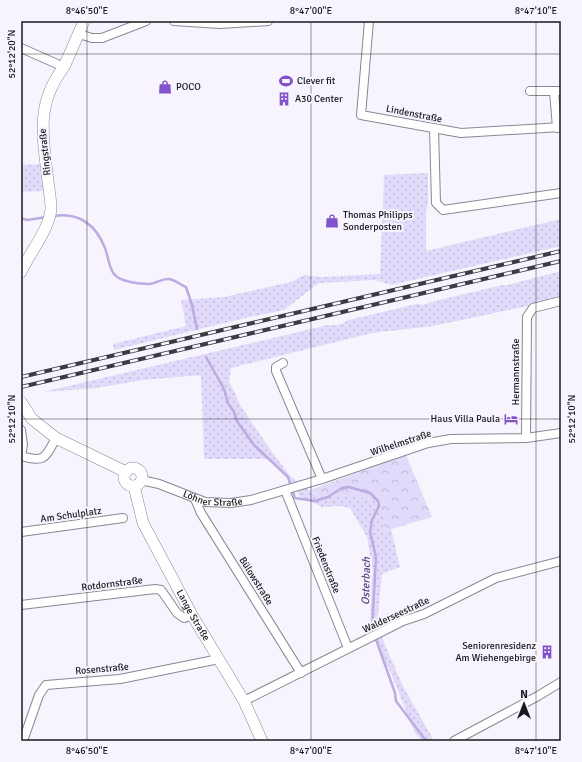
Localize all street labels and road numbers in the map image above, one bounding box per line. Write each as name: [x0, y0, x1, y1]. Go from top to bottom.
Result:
street label: Lindenstraße: [385, 103, 443, 125]
street label: Ringstraße: [37, 128, 53, 176]
street label: Hermannstraße: [510, 338, 522, 406]
street label: Wilhelmstraße: [369, 428, 433, 458]
street label: Löhner Straße: [181, 488, 243, 509]
street label: Am Schulplatz: [40, 505, 103, 525]
street label: Friedenstraße: [309, 535, 343, 595]
street label: Bülowstraße: [236, 555, 276, 607]
street label: Rotdornstraße: [81, 574, 143, 594]
street label: Lange Straße: [174, 588, 212, 643]
street label: Walderseestraße: [361, 594, 431, 636]
street label: Rosenstraße: [75, 661, 129, 677]

